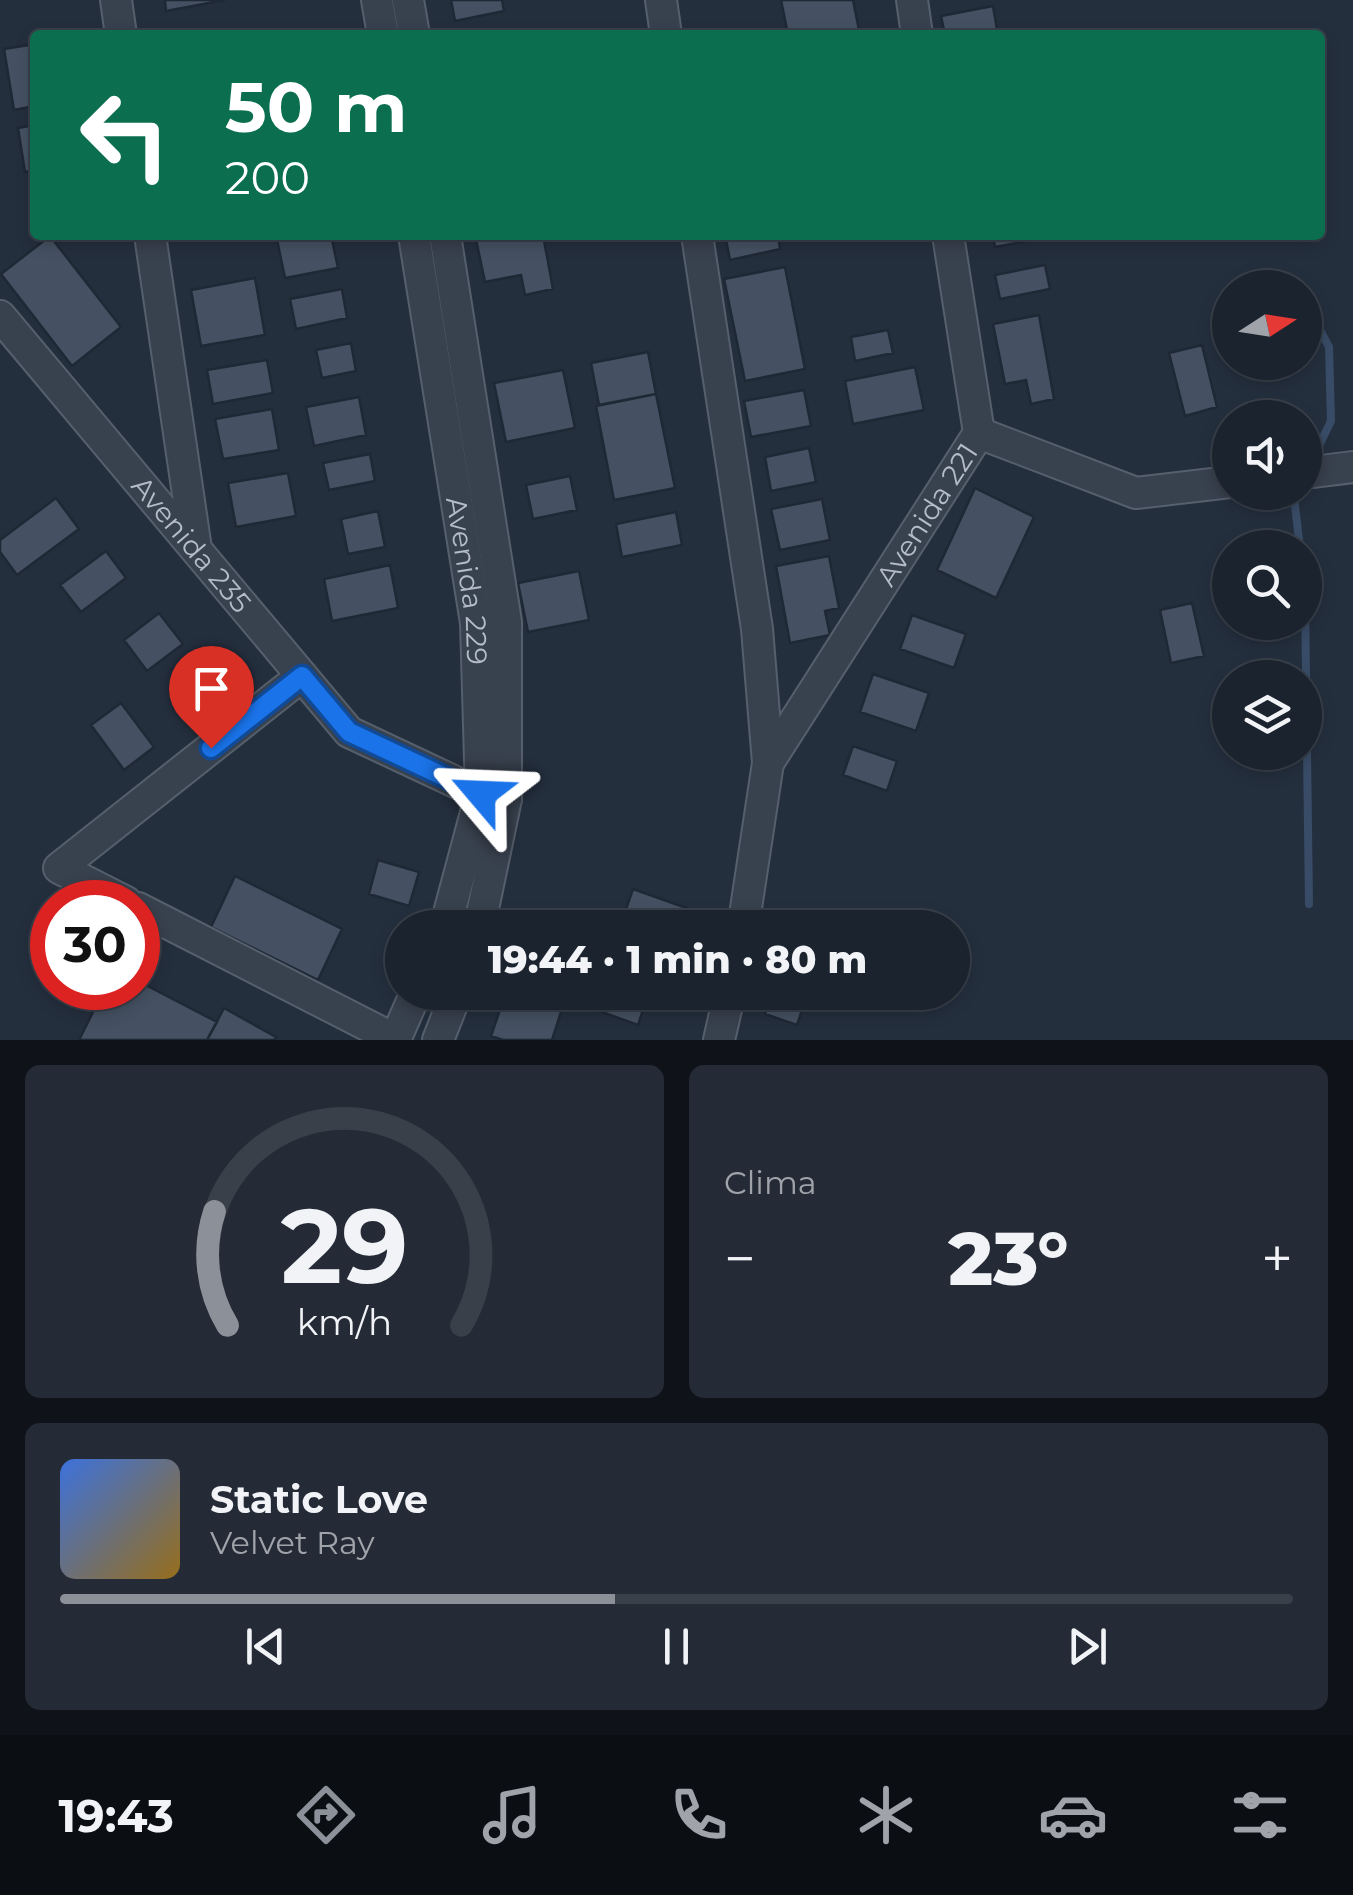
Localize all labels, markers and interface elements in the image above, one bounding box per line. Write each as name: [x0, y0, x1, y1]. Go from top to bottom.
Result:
text: 50 m: [225, 64, 407, 150]
icon: left: [60, 70, 190, 200]
text: 200: [225, 150, 310, 205]
north arrow: [1212, 270, 1322, 380]
map controls: [1212, 270, 1322, 770]
button: sound: [1212, 400, 1322, 510]
street label: Avenida 221: [869, 437, 985, 592]
street label: Avenida 235: [125, 469, 258, 619]
street label: Avenida 229: [439, 494, 494, 665]
button: search: [1212, 530, 1322, 640]
pin: [169, 646, 254, 749]
button: layers: [1212, 660, 1322, 770]
icon: arrive: [184, 661, 239, 716]
position arrow: [429, 742, 533, 846]
speed limit sign: 30: [30, 880, 160, 1010]
text: 19:44 · 1 min · 80 m: [488, 936, 867, 983]
text: Clima: [724, 1163, 817, 1202]
text: 29: [281, 1182, 408, 1309]
text: 23°: [948, 1212, 1069, 1304]
text: −: [724, 1225, 756, 1292]
text: +: [1261, 1225, 1293, 1292]
text: km/h: [297, 1300, 392, 1344]
text: Static Love: [210, 1476, 428, 1523]
text: Velvet Ray: [210, 1523, 375, 1562]
icon: previous: [238, 1619, 293, 1674]
icon: pause: [649, 1619, 704, 1674]
icon: next: [1060, 1619, 1115, 1674]
icon: directions: [291, 1780, 361, 1850]
icon: music: [477, 1780, 547, 1850]
icon: phone: [664, 1780, 734, 1850]
icon: climate: [851, 1780, 921, 1850]
icon: car: [1038, 1780, 1108, 1850]
icon: filters: [1225, 1780, 1295, 1850]
text: 19:43: [58, 1788, 174, 1843]

